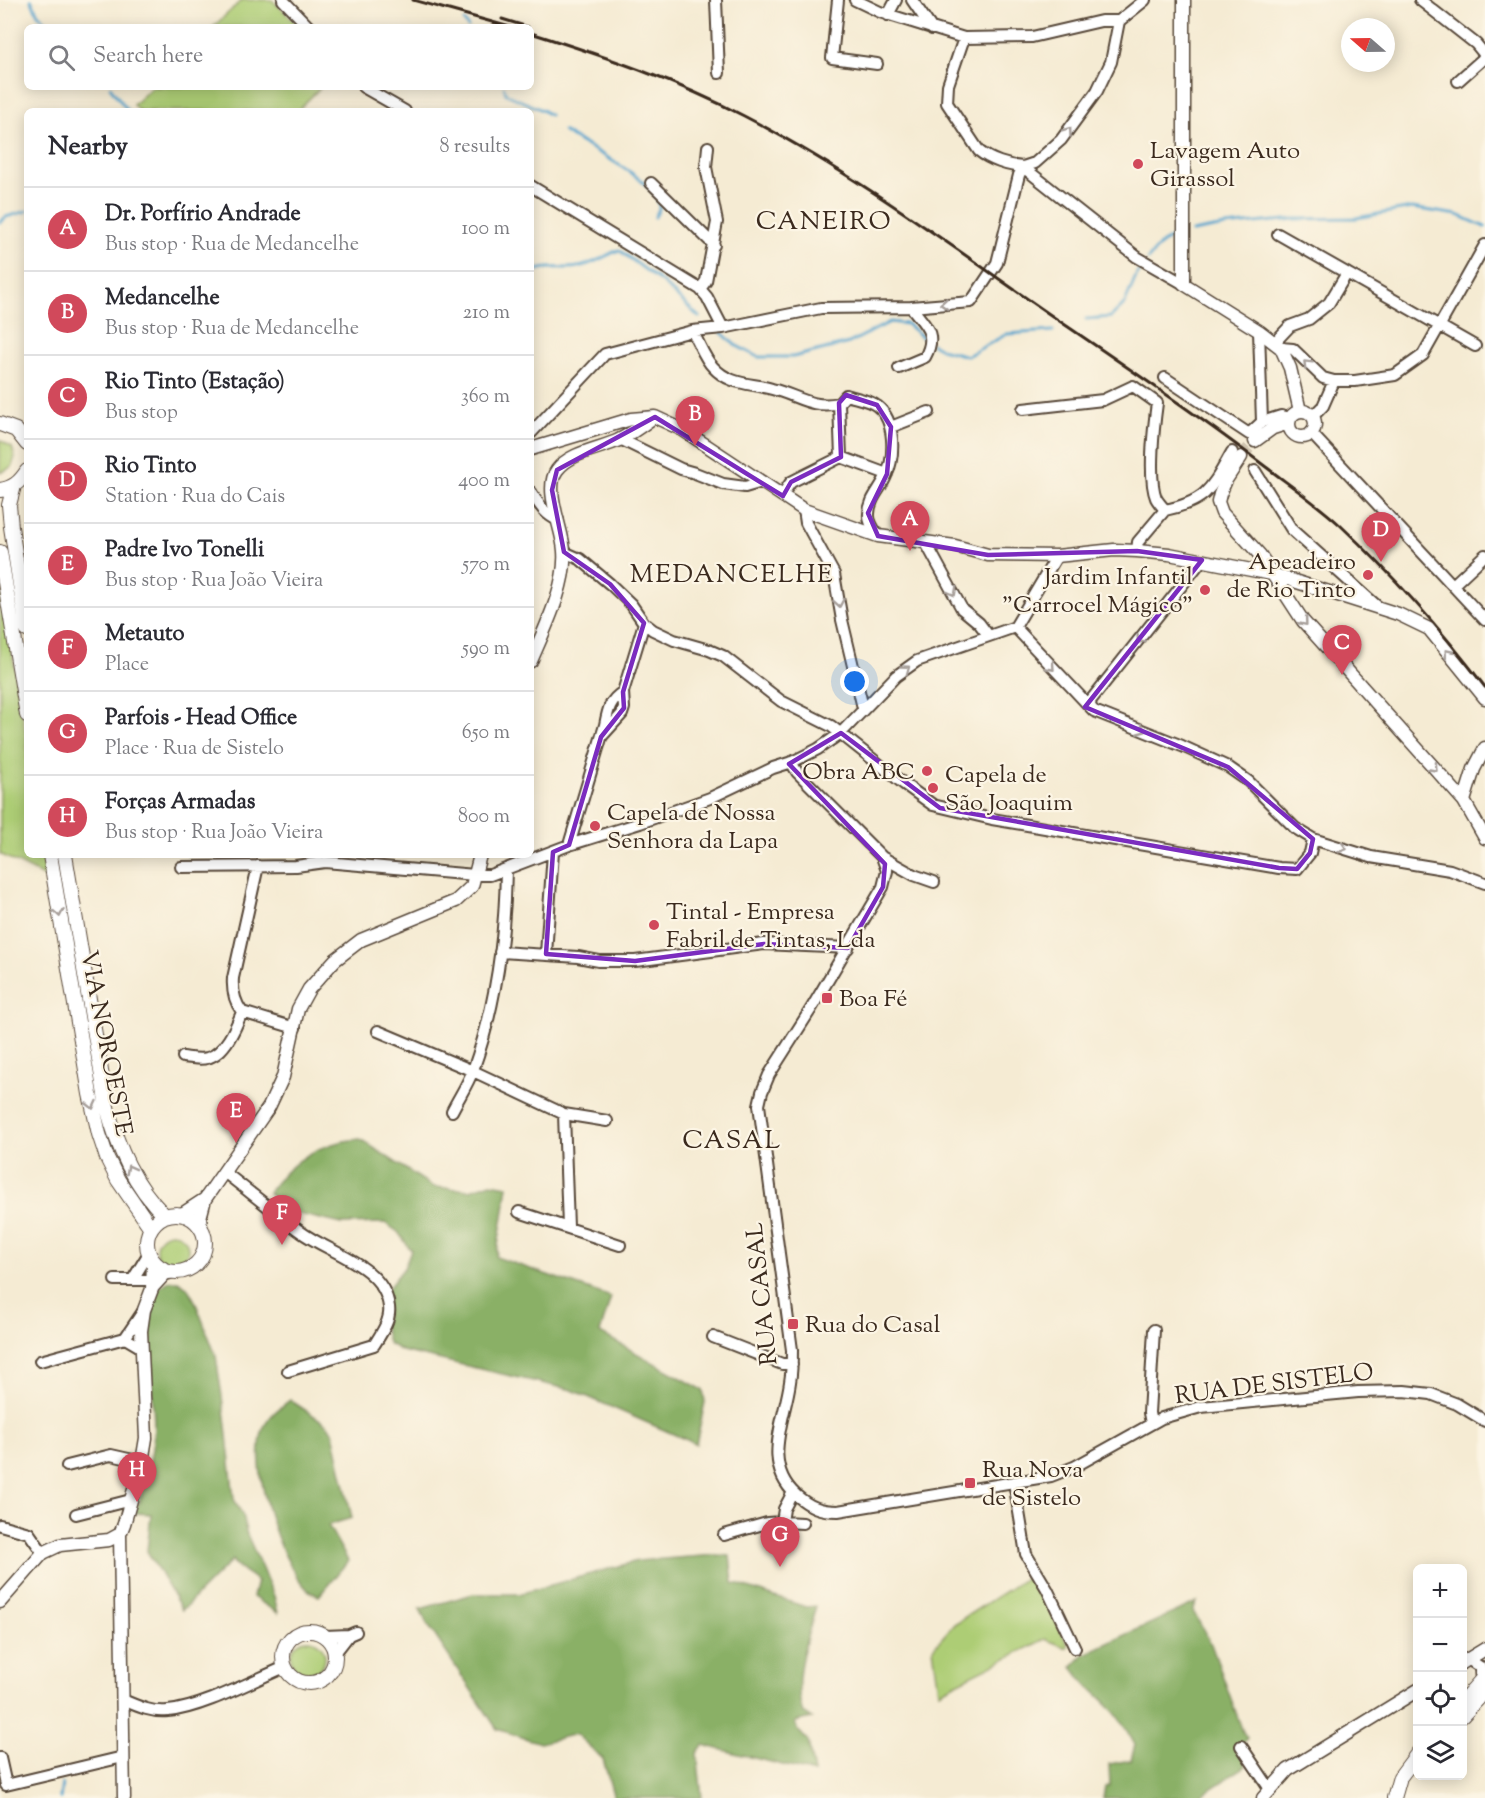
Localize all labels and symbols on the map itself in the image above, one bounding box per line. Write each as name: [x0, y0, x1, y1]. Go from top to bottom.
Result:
north arrow: [1341, 18, 1395, 72]
one-way arrow: [1060, 126, 1071, 137]
place label: Lavagem Auto Girassol: [1150, 135, 1300, 197]
marker: Lavagem Auto Girassol: [1131, 157, 1145, 171]
district label: CANEIRO: [756, 204, 892, 241]
one-way arrow: [939, 298, 948, 311]
one-way arrow: [1304, 360, 1314, 371]
pin: B: [676, 396, 714, 446]
pin: A: [890, 502, 930, 551]
pin: D: [1362, 512, 1400, 562]
place label: Apeadeiro de Rio Tinto: [1226, 546, 1356, 608]
district label: MEDANCELHE: [630, 557, 834, 594]
place label: Jardim Infantil "Carrocel Mágico": [1002, 561, 1193, 623]
marker: Apeadeiro de Rio Tinto: [1361, 568, 1375, 582]
marker: Jardim Infantil "Carrocel Mágico": [1198, 583, 1212, 597]
one-way arrow: [946, 586, 957, 596]
one-way arrow: [832, 597, 845, 607]
one-way arrow: [1297, 615, 1308, 626]
pin: C: [1322, 626, 1362, 675]
one-way arrow: [1137, 633, 1148, 644]
one-way arrow: [1445, 649, 1456, 660]
one-way arrow: [1044, 660, 1055, 671]
one-way arrow: [900, 665, 911, 676]
your location: [840, 667, 869, 696]
one-way arrow: [1136, 723, 1147, 735]
place label: Obra ABC: [802, 756, 915, 790]
place label: Capela de São Joaquim: [945, 759, 1073, 821]
one-way arrow: [1427, 761, 1438, 771]
marker: Obra ABC: [920, 764, 934, 778]
marker: Capela de São Joaquim: [926, 781, 940, 795]
place label: Capela de Nossa Senhora da Lapa: [607, 797, 778, 859]
marker: Capela de Nossa Senhora da Lapa: [588, 819, 602, 833]
one-way arrow: [1337, 841, 1348, 853]
place label: Tintal - Empresa Fabril de Tintas, Lda: [666, 896, 876, 958]
one-way arrow: [53, 908, 65, 917]
marker: Tintal - Empresa Fabril de Tintas, Lda: [647, 918, 661, 932]
street label: VIA NOROESTE: [70, 948, 140, 1140]
place label: Boa Fé: [839, 983, 908, 1017]
marker: Boa Fé: [820, 991, 834, 1005]
pin: E: [216, 1094, 256, 1143]
one-way arrow: [85, 1100, 98, 1110]
district label: CASAL: [682, 1123, 782, 1160]
one-way arrow: [126, 1165, 137, 1176]
pin: F: [262, 1196, 302, 1245]
street label: RUA CASAL: [739, 1221, 787, 1367]
place label: Rua do Casal: [805, 1309, 941, 1343]
marker: Rua do Casal: [786, 1317, 800, 1331]
street label: RUA DE SISTELO: [1173, 1356, 1376, 1414]
pin: H: [118, 1452, 156, 1502]
place label: Rua Nova de Sistelo: [982, 1454, 1083, 1516]
marker: Rua Nova de Sistelo: [963, 1476, 977, 1490]
pin: G: [760, 1518, 800, 1567]

